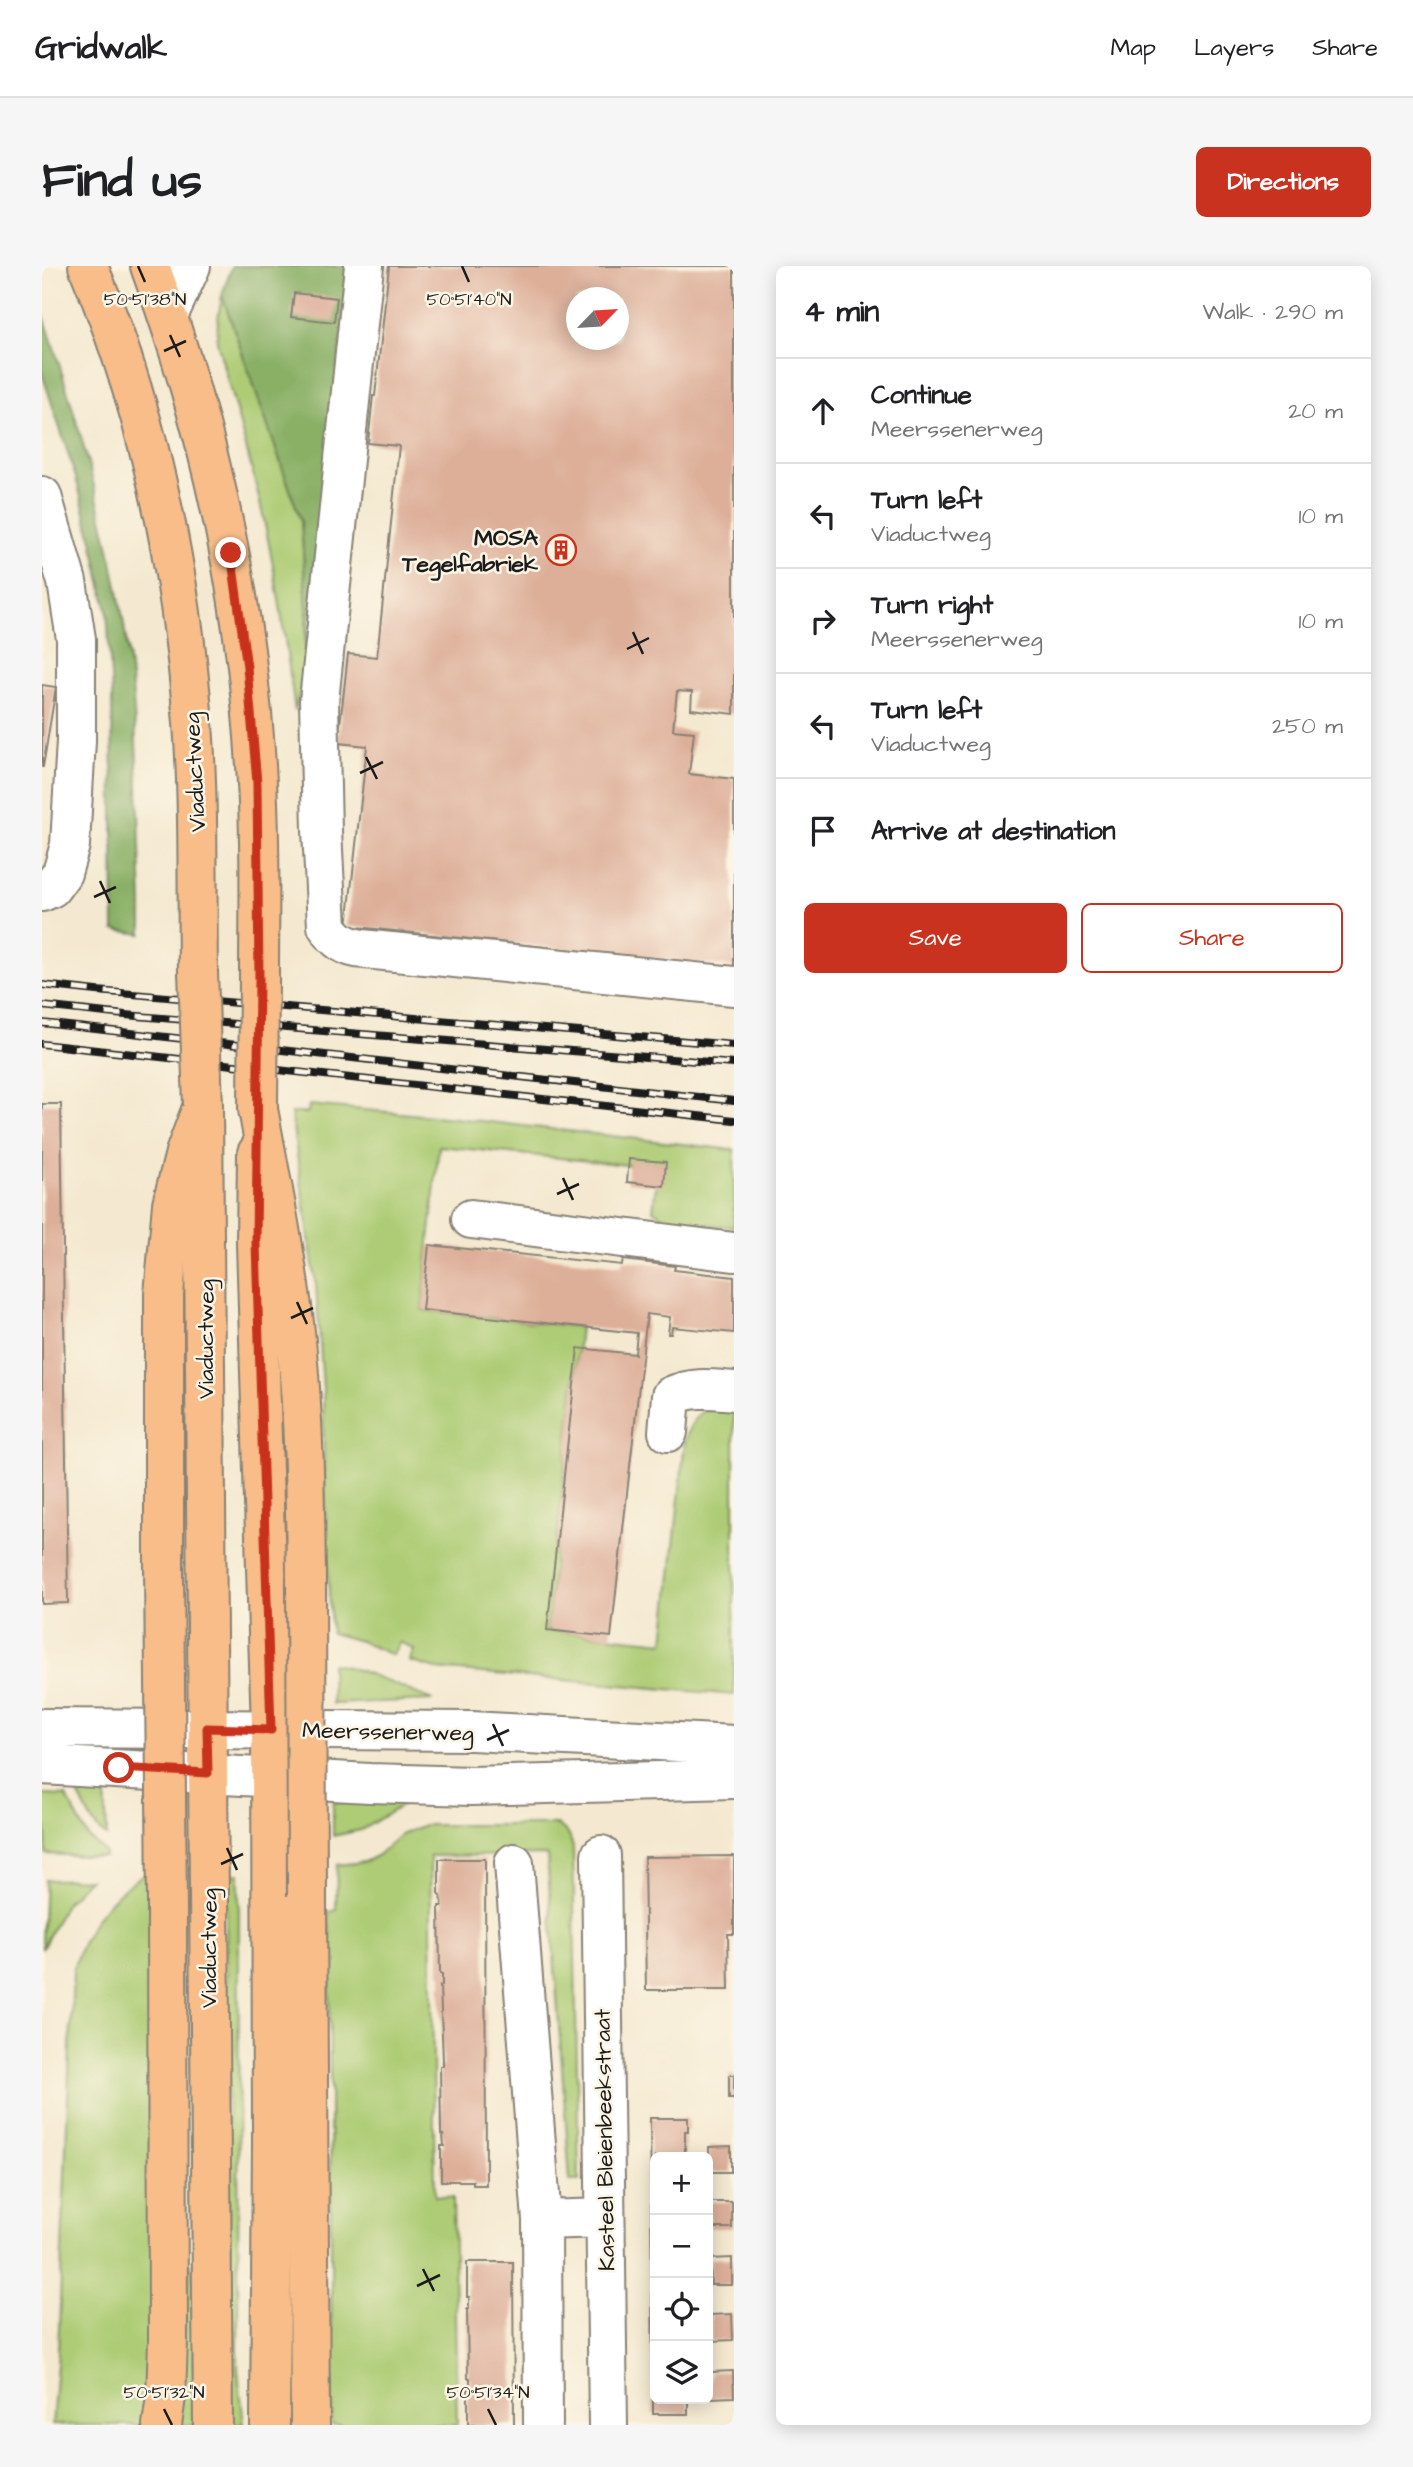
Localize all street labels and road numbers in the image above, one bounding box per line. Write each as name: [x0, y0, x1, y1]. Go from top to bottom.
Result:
street label: Viaductweg: [176, 711, 215, 833]
street label: Viaductweg: [190, 1279, 223, 1399]
street label: Meerssenerweg: [302, 1715, 474, 1750]
street label: Viaductweg: [193, 1888, 226, 2008]
street label: Kasteel Bleienbeekstraat: [587, 2008, 623, 2271]

